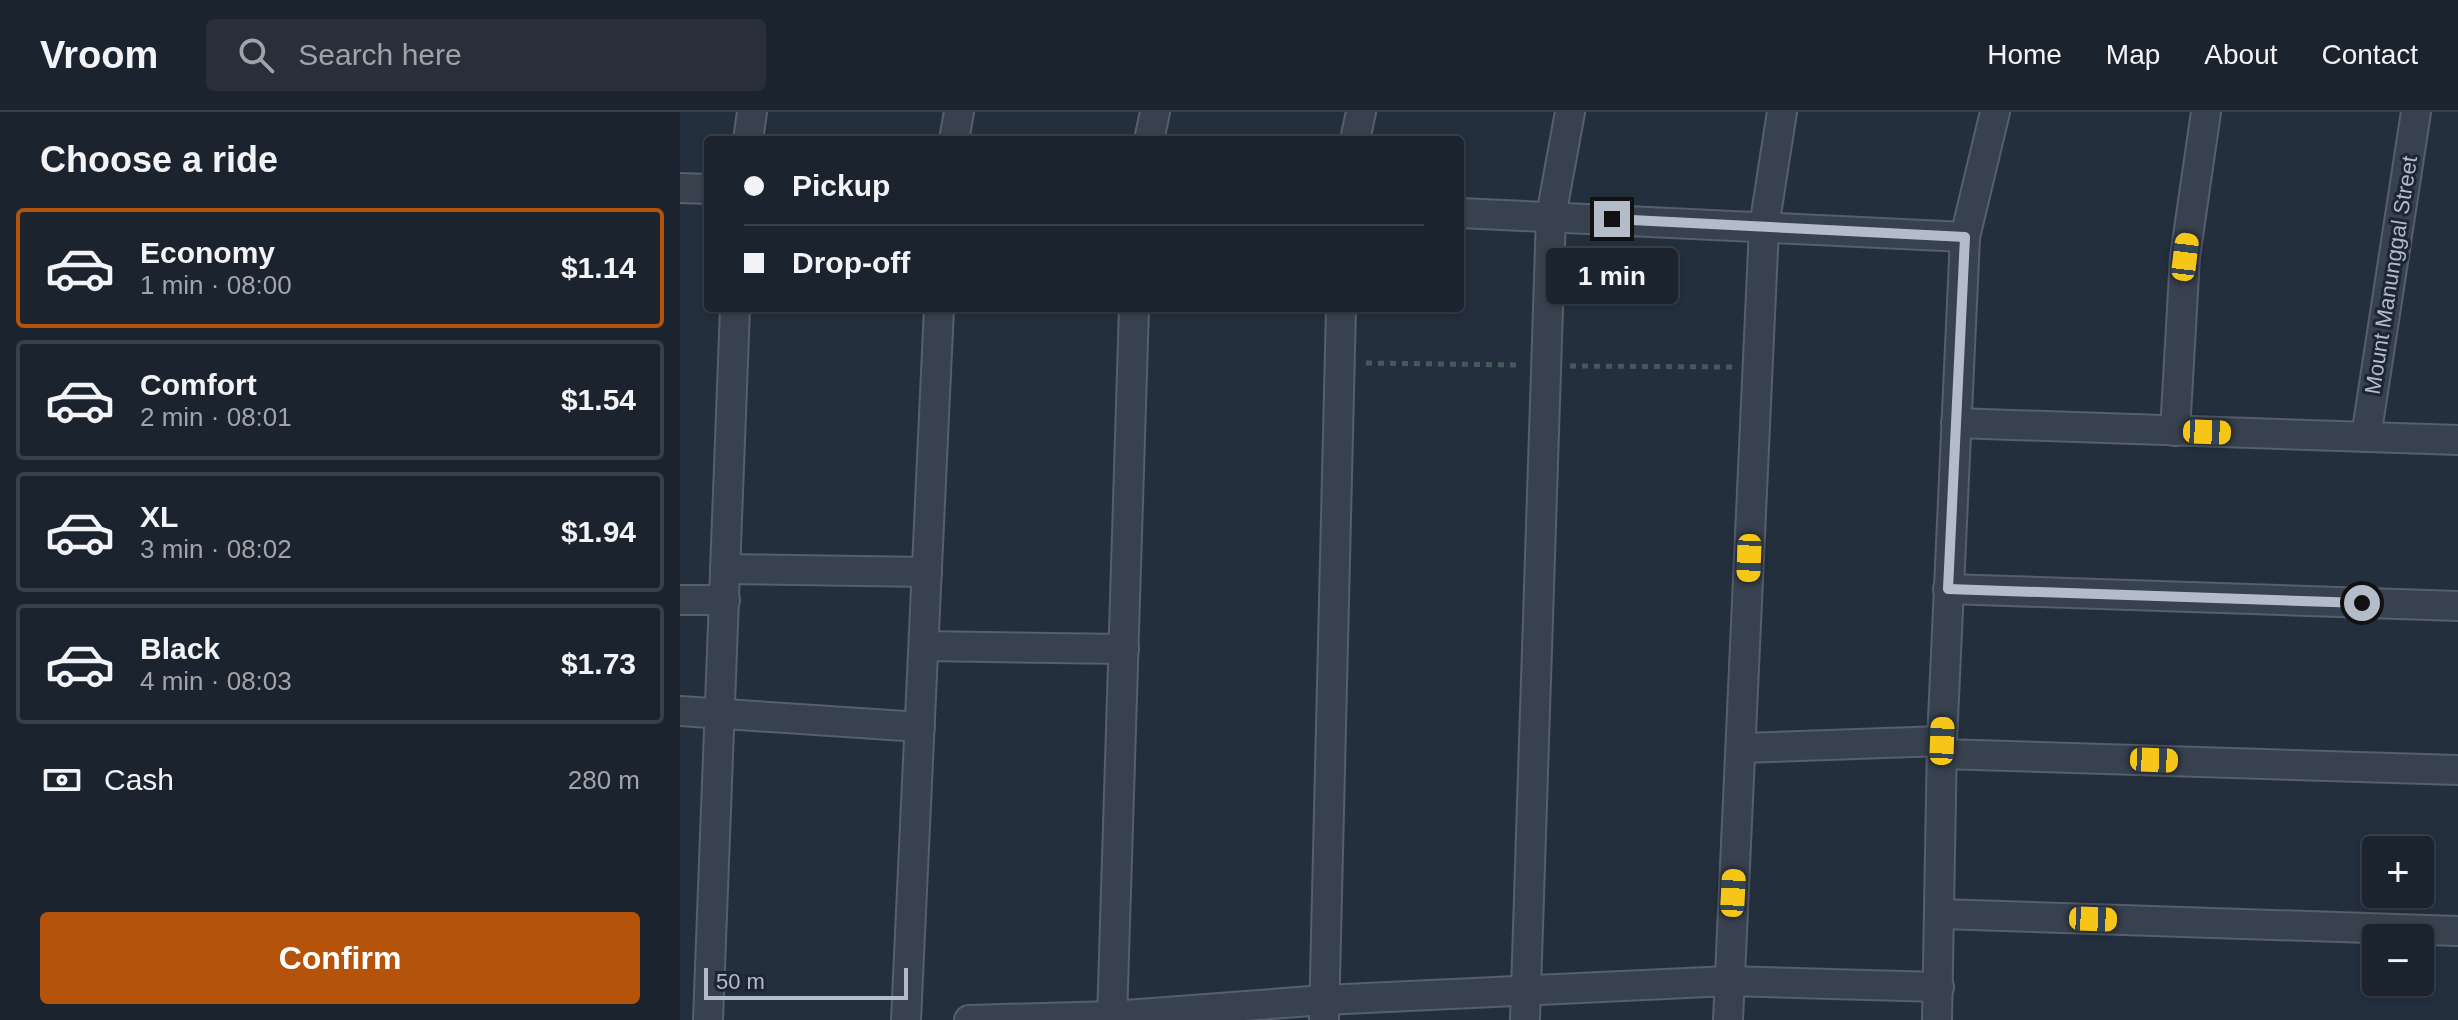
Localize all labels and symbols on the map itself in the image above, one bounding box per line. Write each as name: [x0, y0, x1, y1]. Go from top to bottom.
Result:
street label: Mount Manunggal Street: [2360, 154, 2422, 396]
route end: [1594, 201, 1630, 237]
car: [2170, 232, 2200, 282]
callout: 1 min: [1546, 247, 1678, 303]
car: [2183, 419, 2231, 445]
car: [1736, 534, 1762, 582]
route start: [2344, 585, 2380, 621]
car: [1929, 717, 1955, 765]
car: [2130, 747, 2178, 773]
car: [1720, 868, 1746, 918]
car: [2069, 906, 2117, 932]
scale bar: [704, 964, 908, 1000]

